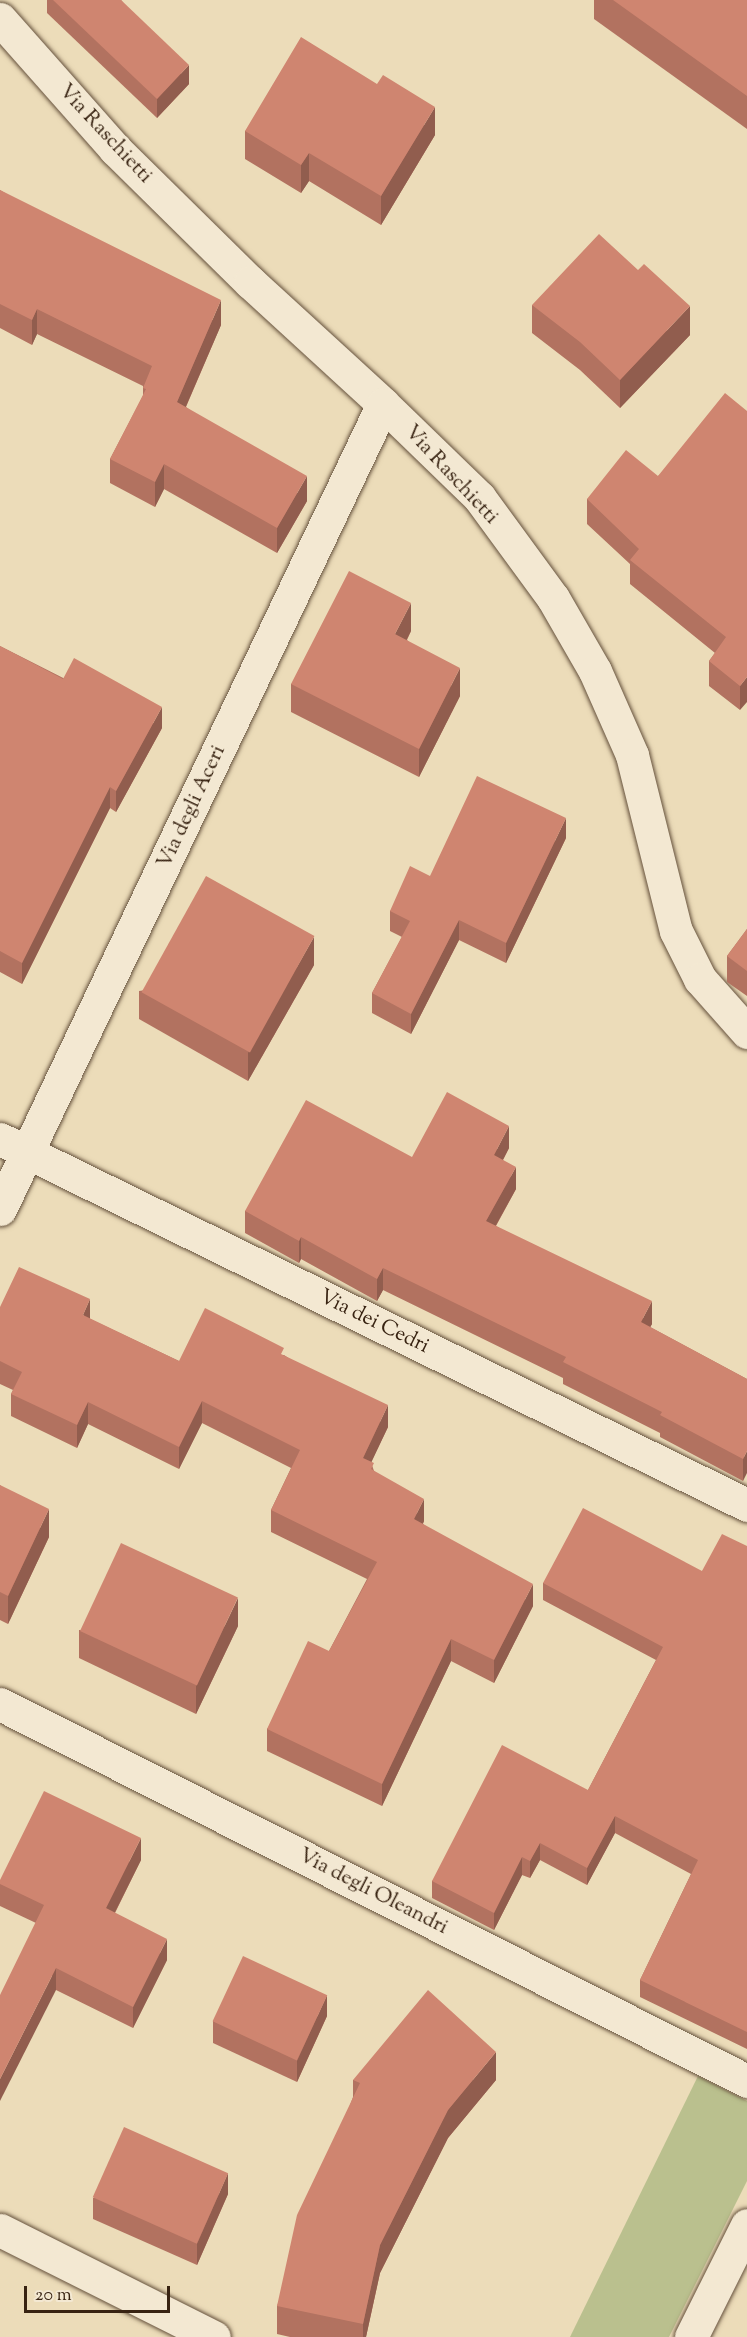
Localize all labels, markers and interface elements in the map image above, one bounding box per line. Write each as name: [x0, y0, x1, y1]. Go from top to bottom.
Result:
street label: Via Raschietti: [53, 79, 157, 189]
street label: Via Raschietti: [399, 420, 503, 530]
street label: Via degli Aceri: [152, 741, 232, 873]
street label: Via dei Cedri: [315, 1285, 433, 1359]
street label: Via degli Oleandri: [294, 1843, 452, 1941]
scale bar: [27, 2274, 172, 2312]
text: 20 m: [35, 2283, 72, 2309]

